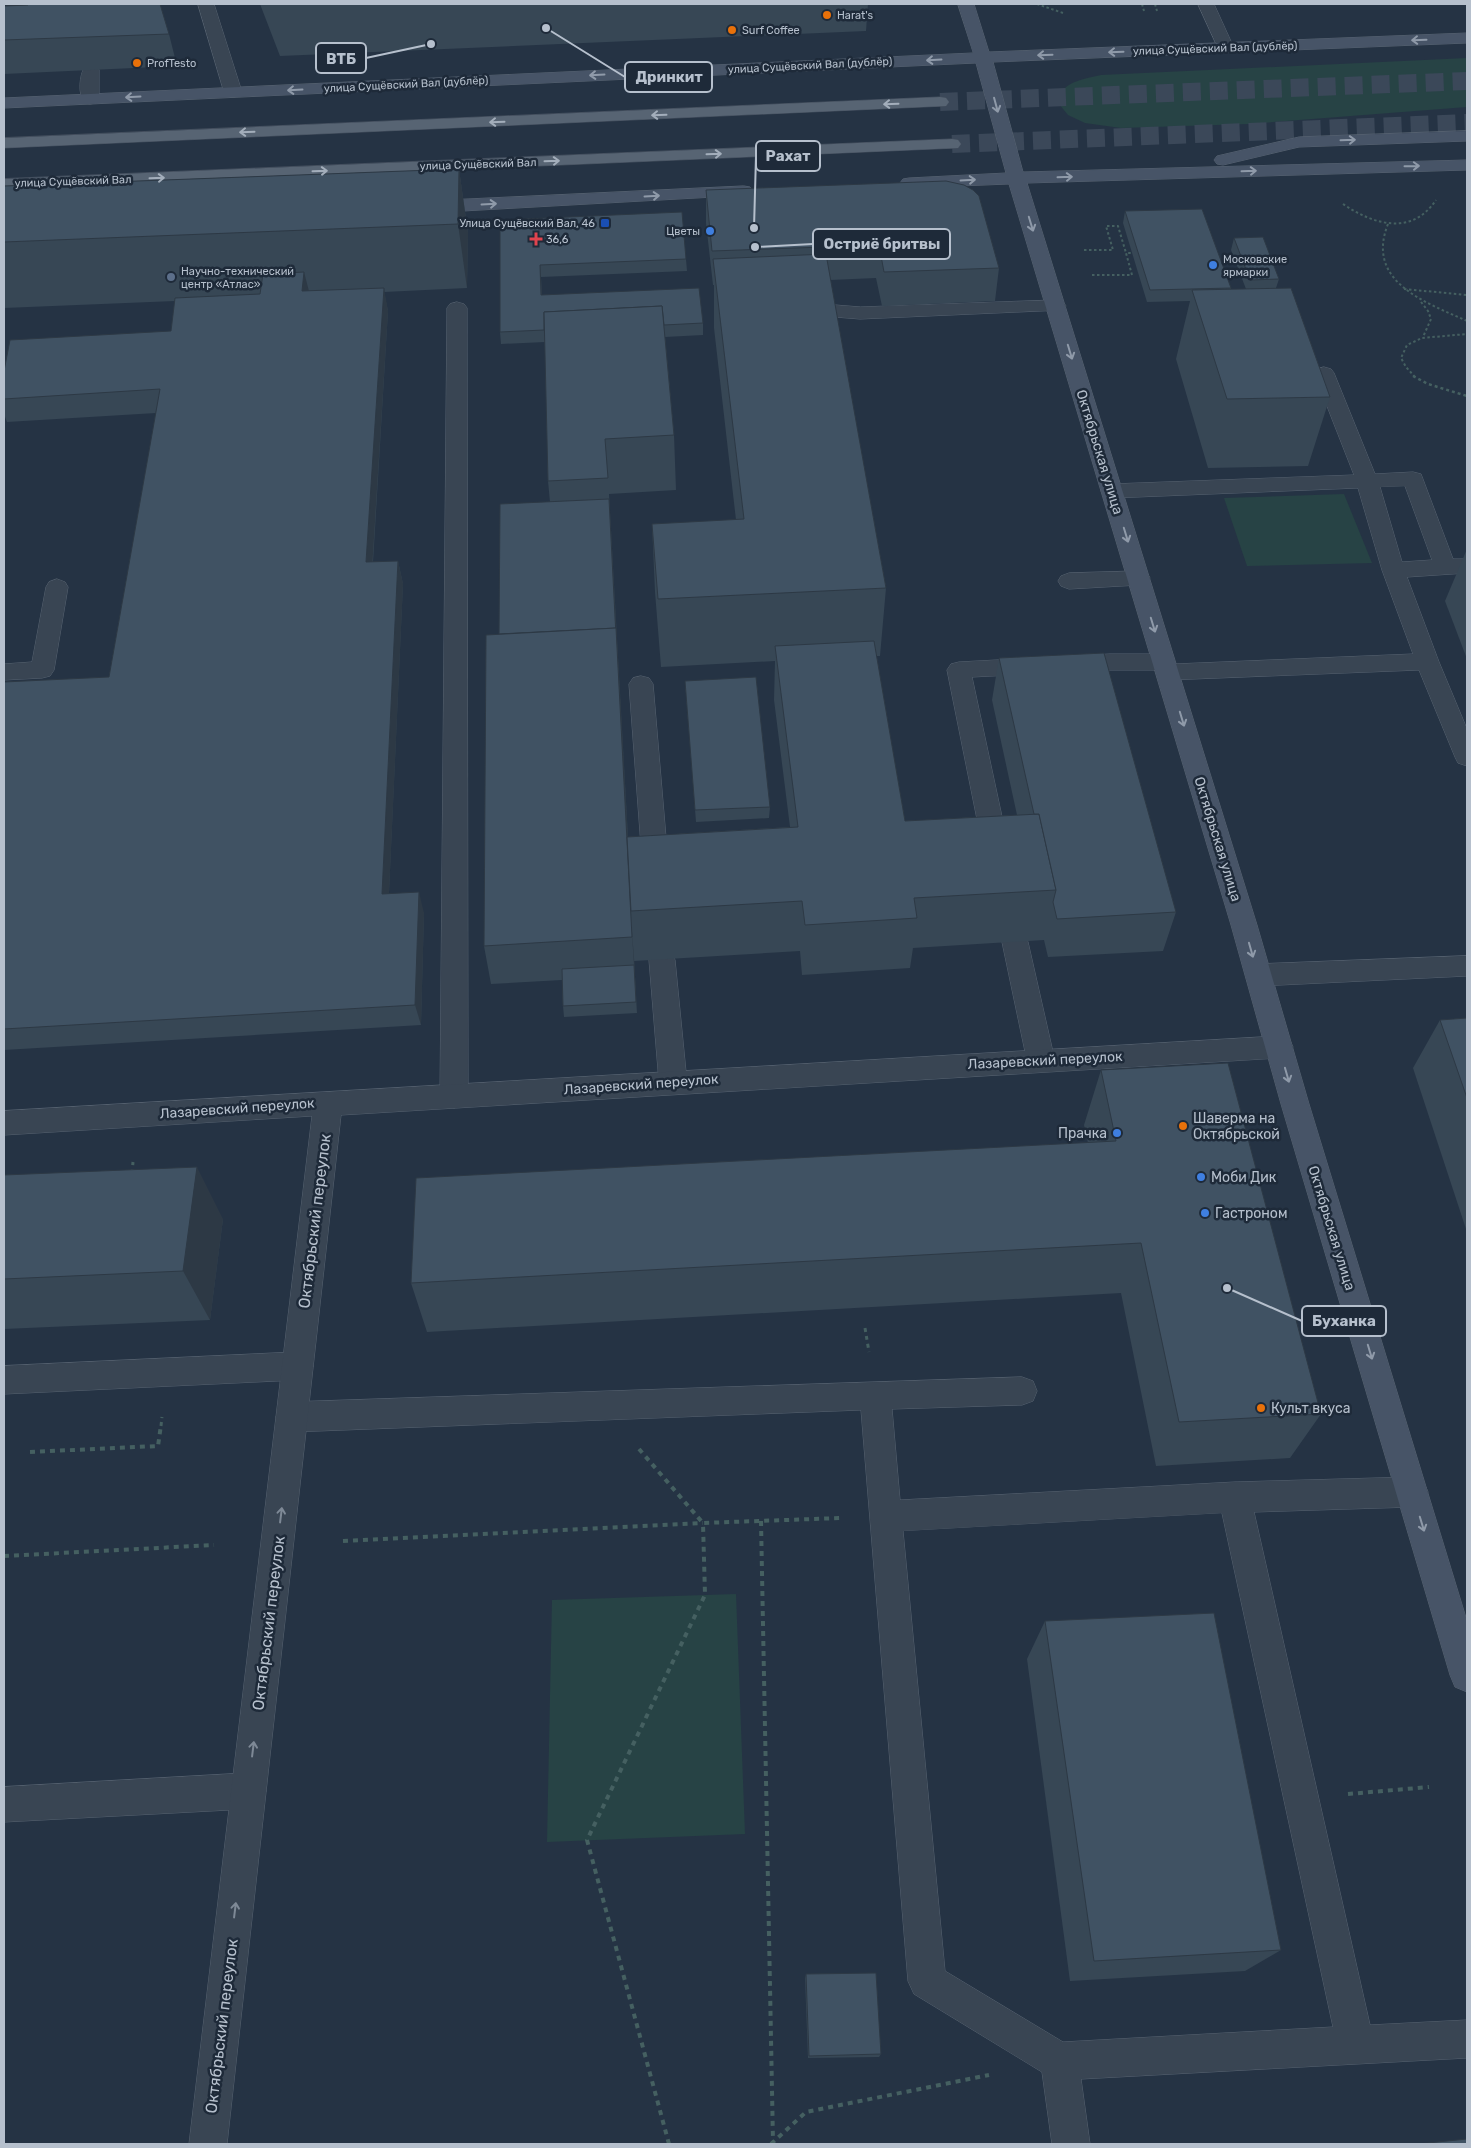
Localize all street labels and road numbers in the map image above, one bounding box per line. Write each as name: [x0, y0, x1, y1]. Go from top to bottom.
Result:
street label: улица Сущёвский Вал (дублёр): [1133, 39, 1298, 58]
street label: улица Сущёвский Вал (дублёр): [728, 55, 893, 76]
street label: улица Сущёвский Вал (дублёр): [324, 74, 489, 95]
street label: улица Сущёвский Вал: [419, 156, 537, 173]
street label: улица Сущёвский Вал: [14, 173, 132, 190]
street label: Октябрьская улица: [1072, 388, 1127, 517]
street label: Октябрьская улица: [1190, 775, 1245, 904]
street label: Лазаревский переулок: [967, 1048, 1123, 1073]
street label: Лазаревский переулок: [563, 1071, 720, 1098]
street label: Лазаревский переулок: [159, 1095, 316, 1122]
street label: Октябрьский переулок: [294, 1132, 335, 1310]
street label: Октябрьская улица: [1304, 1164, 1359, 1293]
street label: Октябрьский переулок: [248, 1534, 289, 1712]
street label: Октябрьский переулок: [201, 1937, 242, 2115]

